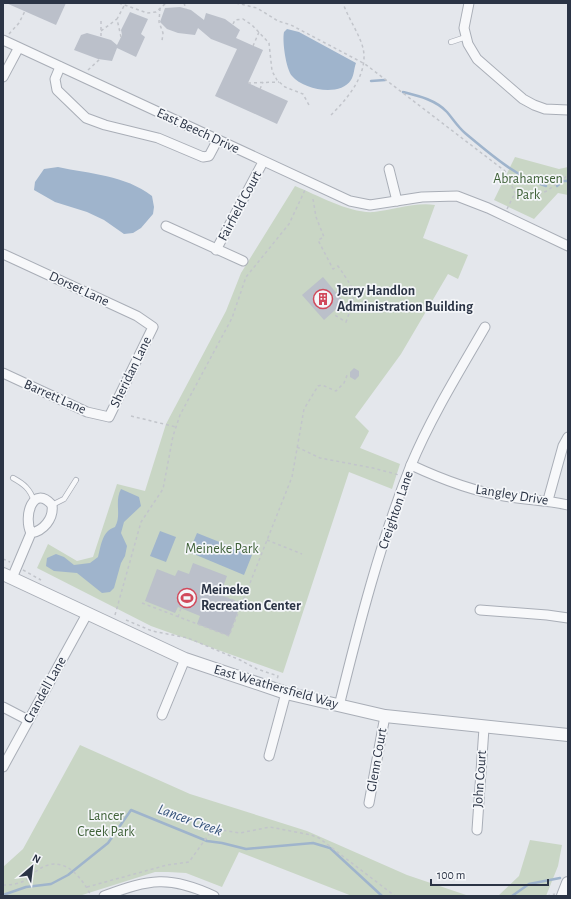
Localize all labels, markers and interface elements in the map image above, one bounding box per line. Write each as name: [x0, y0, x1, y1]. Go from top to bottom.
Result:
street label: East Beech Drive: [155, 106, 241, 156]
street label: Fairfield Court: [216, 168, 265, 243]
park label: Abrahamsen Park: [493, 172, 563, 202]
street label: Dorset Lane: [47, 269, 111, 309]
place label: Jerry Handlon Administration Building: [337, 284, 474, 314]
building icon: Jerry Handlon Administration Building: [312, 288, 334, 310]
street label: Sheridan Lane: [108, 334, 154, 410]
street label: Barrett Lane: [22, 377, 88, 417]
street label: Creighton Lane: [376, 469, 416, 551]
street label: Langley Drive: [475, 482, 549, 508]
park label: Meineke Park: [185, 542, 259, 556]
place label: Meineke Recreation Center: [201, 583, 301, 613]
sports icon: Meineke Recreation Center: [176, 587, 198, 609]
street label: Crandell Lane: [21, 654, 69, 726]
street label: East Weathersfield Way: [212, 663, 340, 711]
street label: Glenn Court: [364, 726, 390, 793]
street label: John Court: [471, 749, 489, 808]
water label: Lancer Creek: [156, 801, 224, 839]
park label: Lancer Creek Park: [77, 809, 135, 839]
north arrow: [12, 847, 52, 887]
text: N: [30, 852, 42, 865]
scale bar: [431, 861, 548, 887]
text: 100 m: [437, 869, 465, 881]

